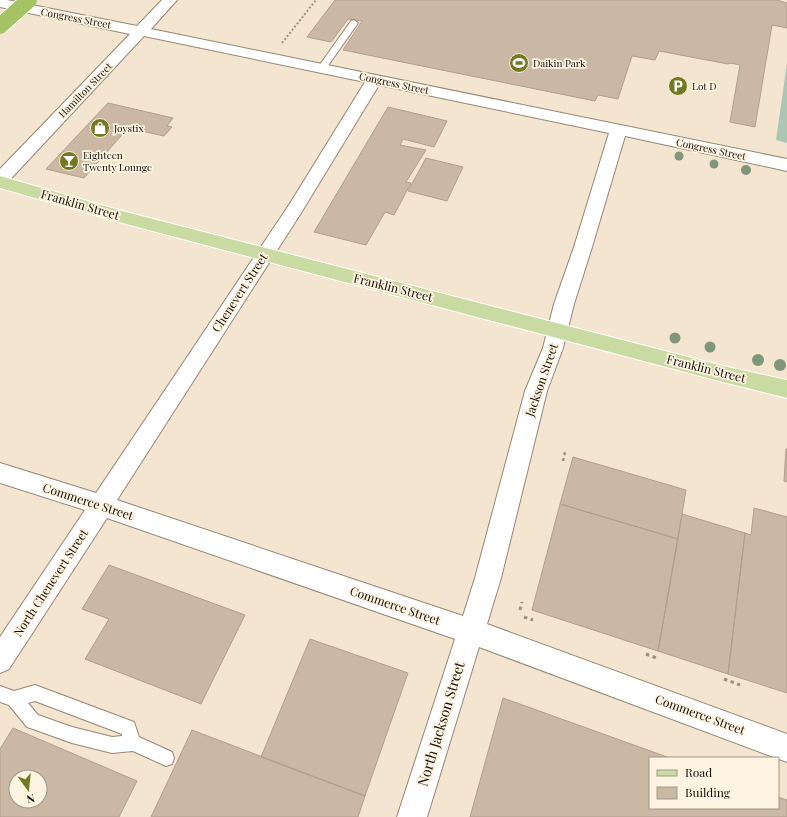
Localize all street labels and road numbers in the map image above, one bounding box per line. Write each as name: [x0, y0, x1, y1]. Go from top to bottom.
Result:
street label: Congress Street: [40, 4, 113, 32]
street label: Hamilton Street: [55, 59, 115, 121]
street label: Congress Street: [358, 69, 431, 97]
street label: Congress Street: [675, 135, 748, 163]
street label: Franklin Street: [39, 185, 122, 223]
street label: Chenevert Street: [208, 249, 271, 335]
street label: Franklin Street: [352, 269, 435, 305]
street label: Jackson Street: [521, 340, 561, 419]
street label: Franklin Street: [665, 350, 748, 386]
street label: Commerce Street: [41, 479, 136, 523]
street label: North Chenevert Street: [9, 525, 91, 639]
street label: Commerce Street: [348, 582, 443, 628]
street label: North Jackson Street: [413, 658, 469, 788]
street label: Commerce Street: [653, 690, 748, 738]

